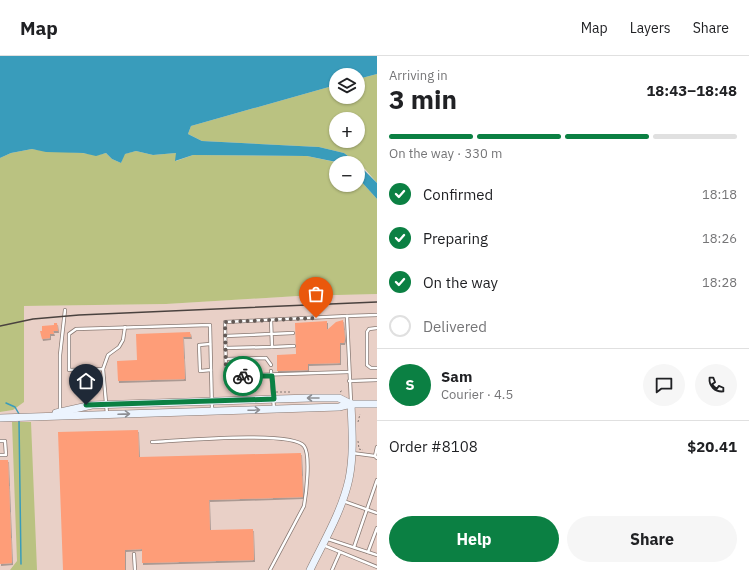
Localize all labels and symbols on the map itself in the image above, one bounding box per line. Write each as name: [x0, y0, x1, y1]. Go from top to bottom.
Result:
pin: [299, 277, 333, 318]
courier: [223, 356, 263, 396]
pin: [69, 364, 103, 405]
one-way arrow: [307, 394, 320, 402]
one-way arrow: [247, 406, 260, 414]
one-way arrow: [117, 410, 130, 418]

